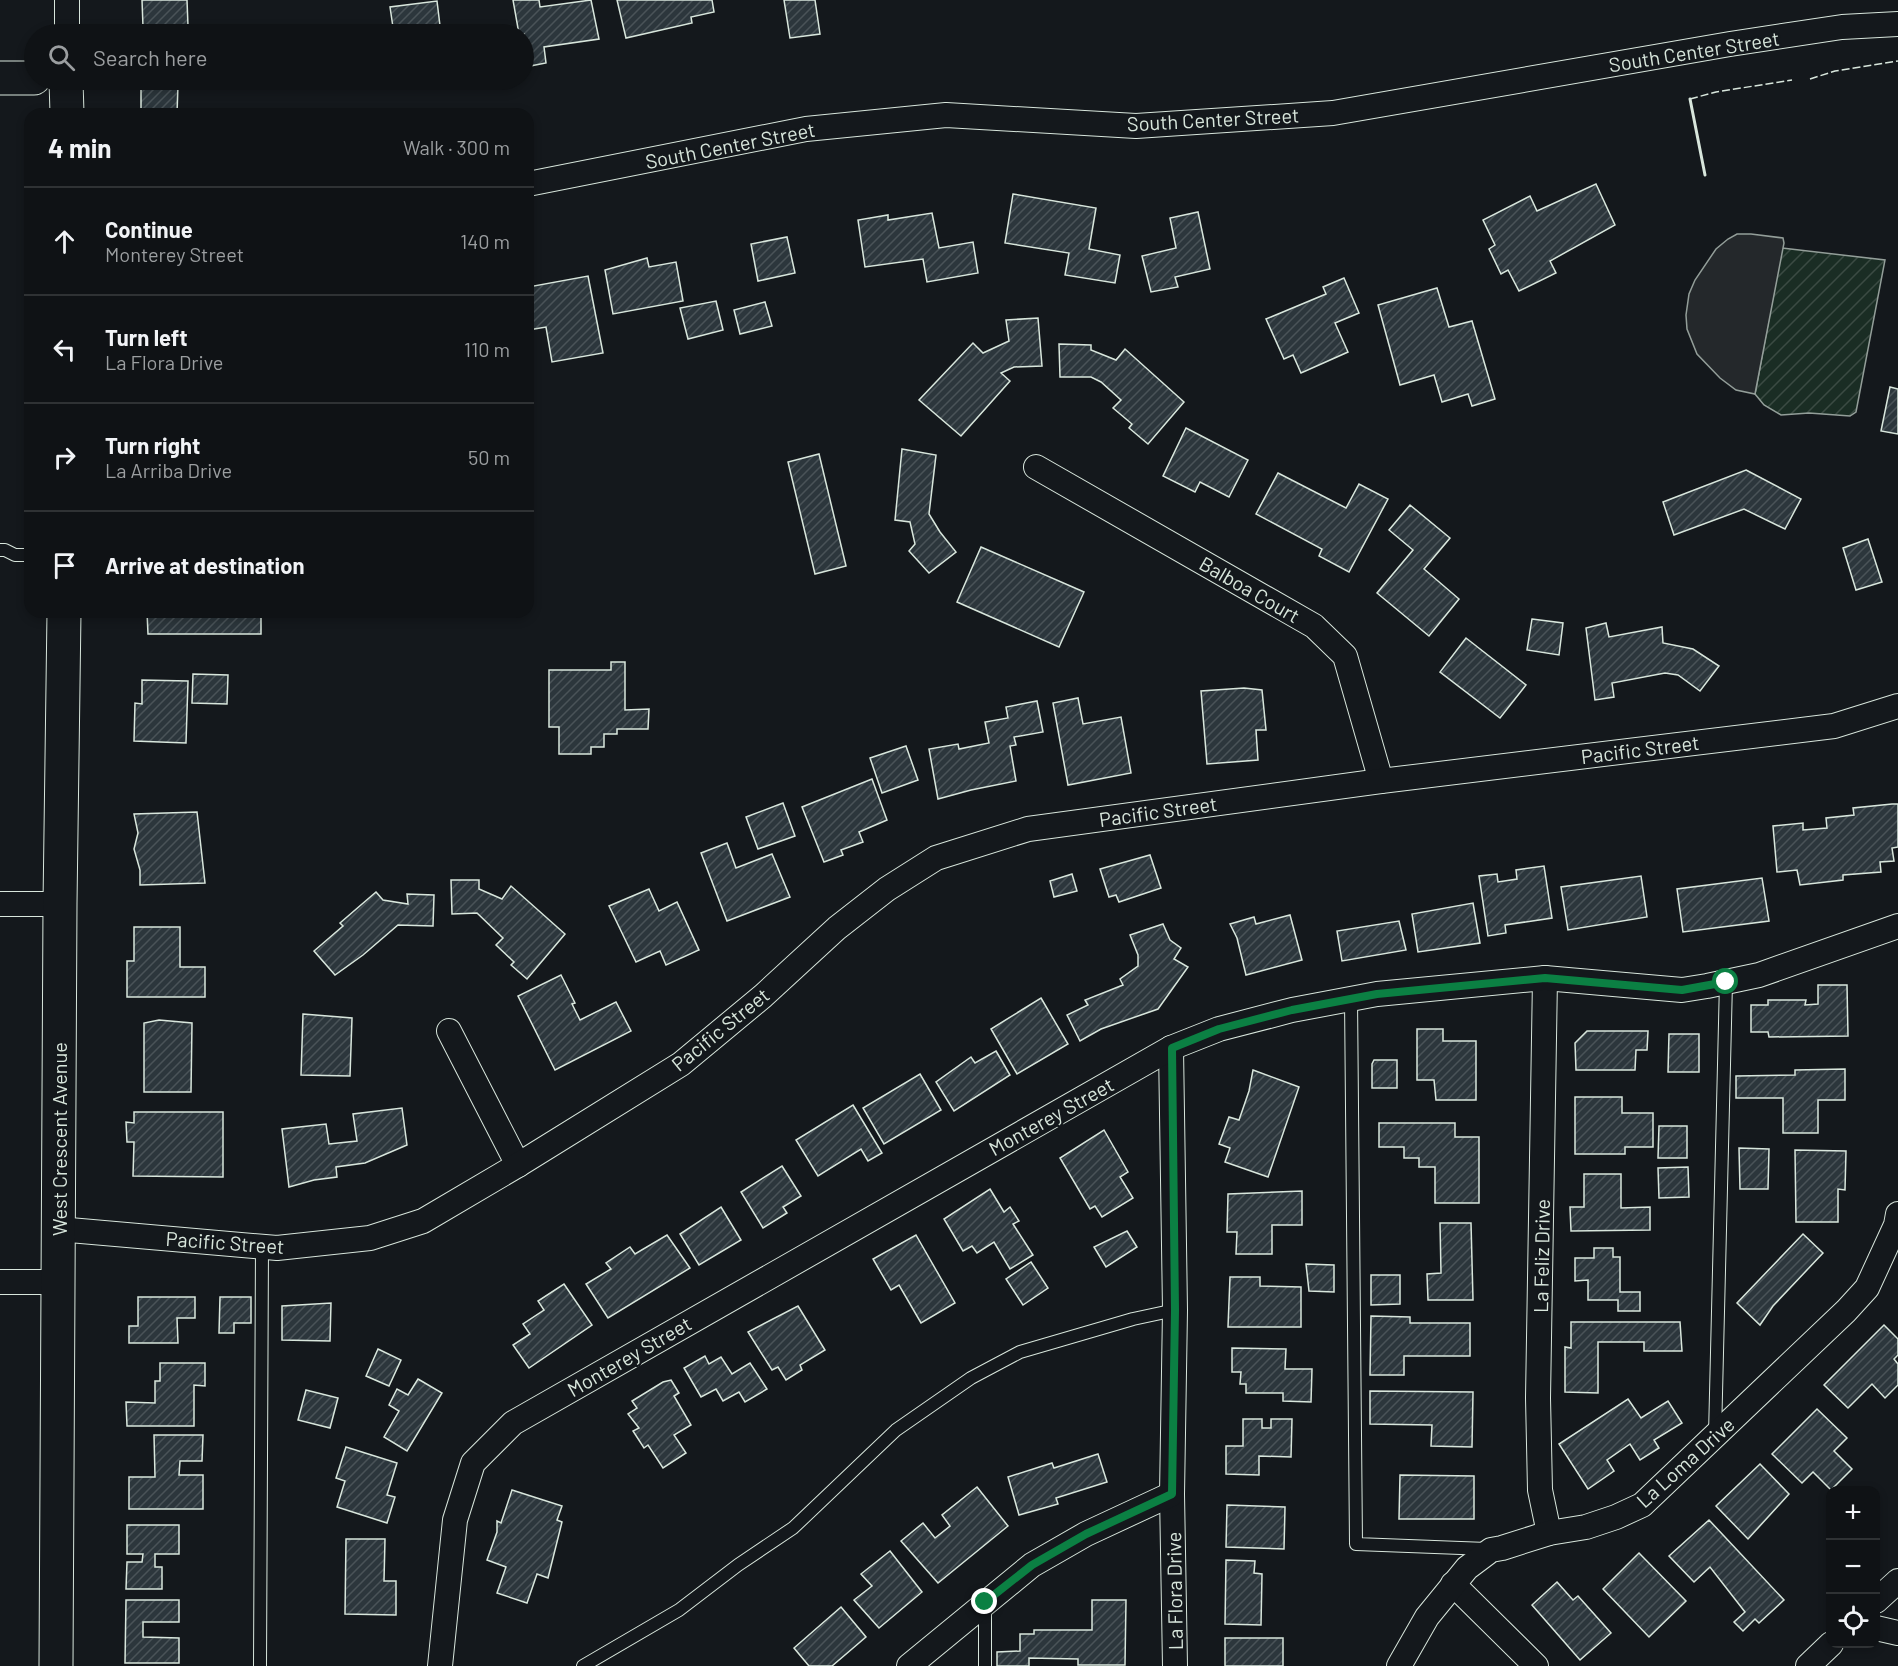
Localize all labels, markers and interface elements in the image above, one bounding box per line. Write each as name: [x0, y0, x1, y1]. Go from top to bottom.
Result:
search box: [24, 24, 534, 90]
street label: South Center Street: [1607, 26, 1781, 76]
icon: search: [45, 41, 78, 74]
text: Search here: [93, 44, 207, 70]
street label: South Center Street: [1126, 103, 1300, 135]
street label: South Center Street: [643, 117, 817, 173]
text: 4 min: [48, 132, 112, 163]
text: Walk · 300 m: [403, 135, 510, 159]
text: Continue: [105, 216, 193, 242]
icon: ahead: [48, 225, 81, 258]
text: 140 m: [460, 229, 510, 253]
text: Monterey Street: [105, 242, 244, 266]
text: Turn left: [105, 324, 188, 350]
icon: left: [48, 333, 81, 366]
text: 110 m: [464, 337, 510, 361]
text: La Flora Drive: [105, 350, 223, 374]
text: Turn right: [105, 432, 200, 458]
icon: right: [48, 441, 81, 474]
text: 50 m: [468, 445, 510, 469]
text: La Arriba Drive: [105, 458, 232, 482]
icon: arrive: [48, 549, 81, 582]
street label: Balboa Court: [1196, 551, 1304, 627]
text: Arrive at destination: [105, 552, 304, 578]
street label: Pacific Street: [1580, 730, 1700, 768]
street label: Pacific Street: [1098, 791, 1218, 831]
route start: [1712, 968, 1738, 994]
street label: Pacific Street: [666, 982, 774, 1076]
street label: West Crescent Avenue: [47, 1042, 71, 1236]
street label: Monterey Street: [984, 1072, 1118, 1160]
street label: La Feliz Drive: [1528, 1199, 1554, 1313]
street label: Pacific Street: [165, 1226, 285, 1258]
street label: Monterey Street: [563, 1311, 695, 1401]
street label: La Loma Drive: [1631, 1412, 1739, 1512]
map controls: [1826, 1486, 1880, 1648]
button: +: [1826, 1486, 1880, 1540]
street label: La Flora Drive: [1161, 1532, 1187, 1650]
button: −: [1826, 1540, 1880, 1594]
route end: [971, 1588, 997, 1614]
button: locate: [1826, 1594, 1880, 1648]

